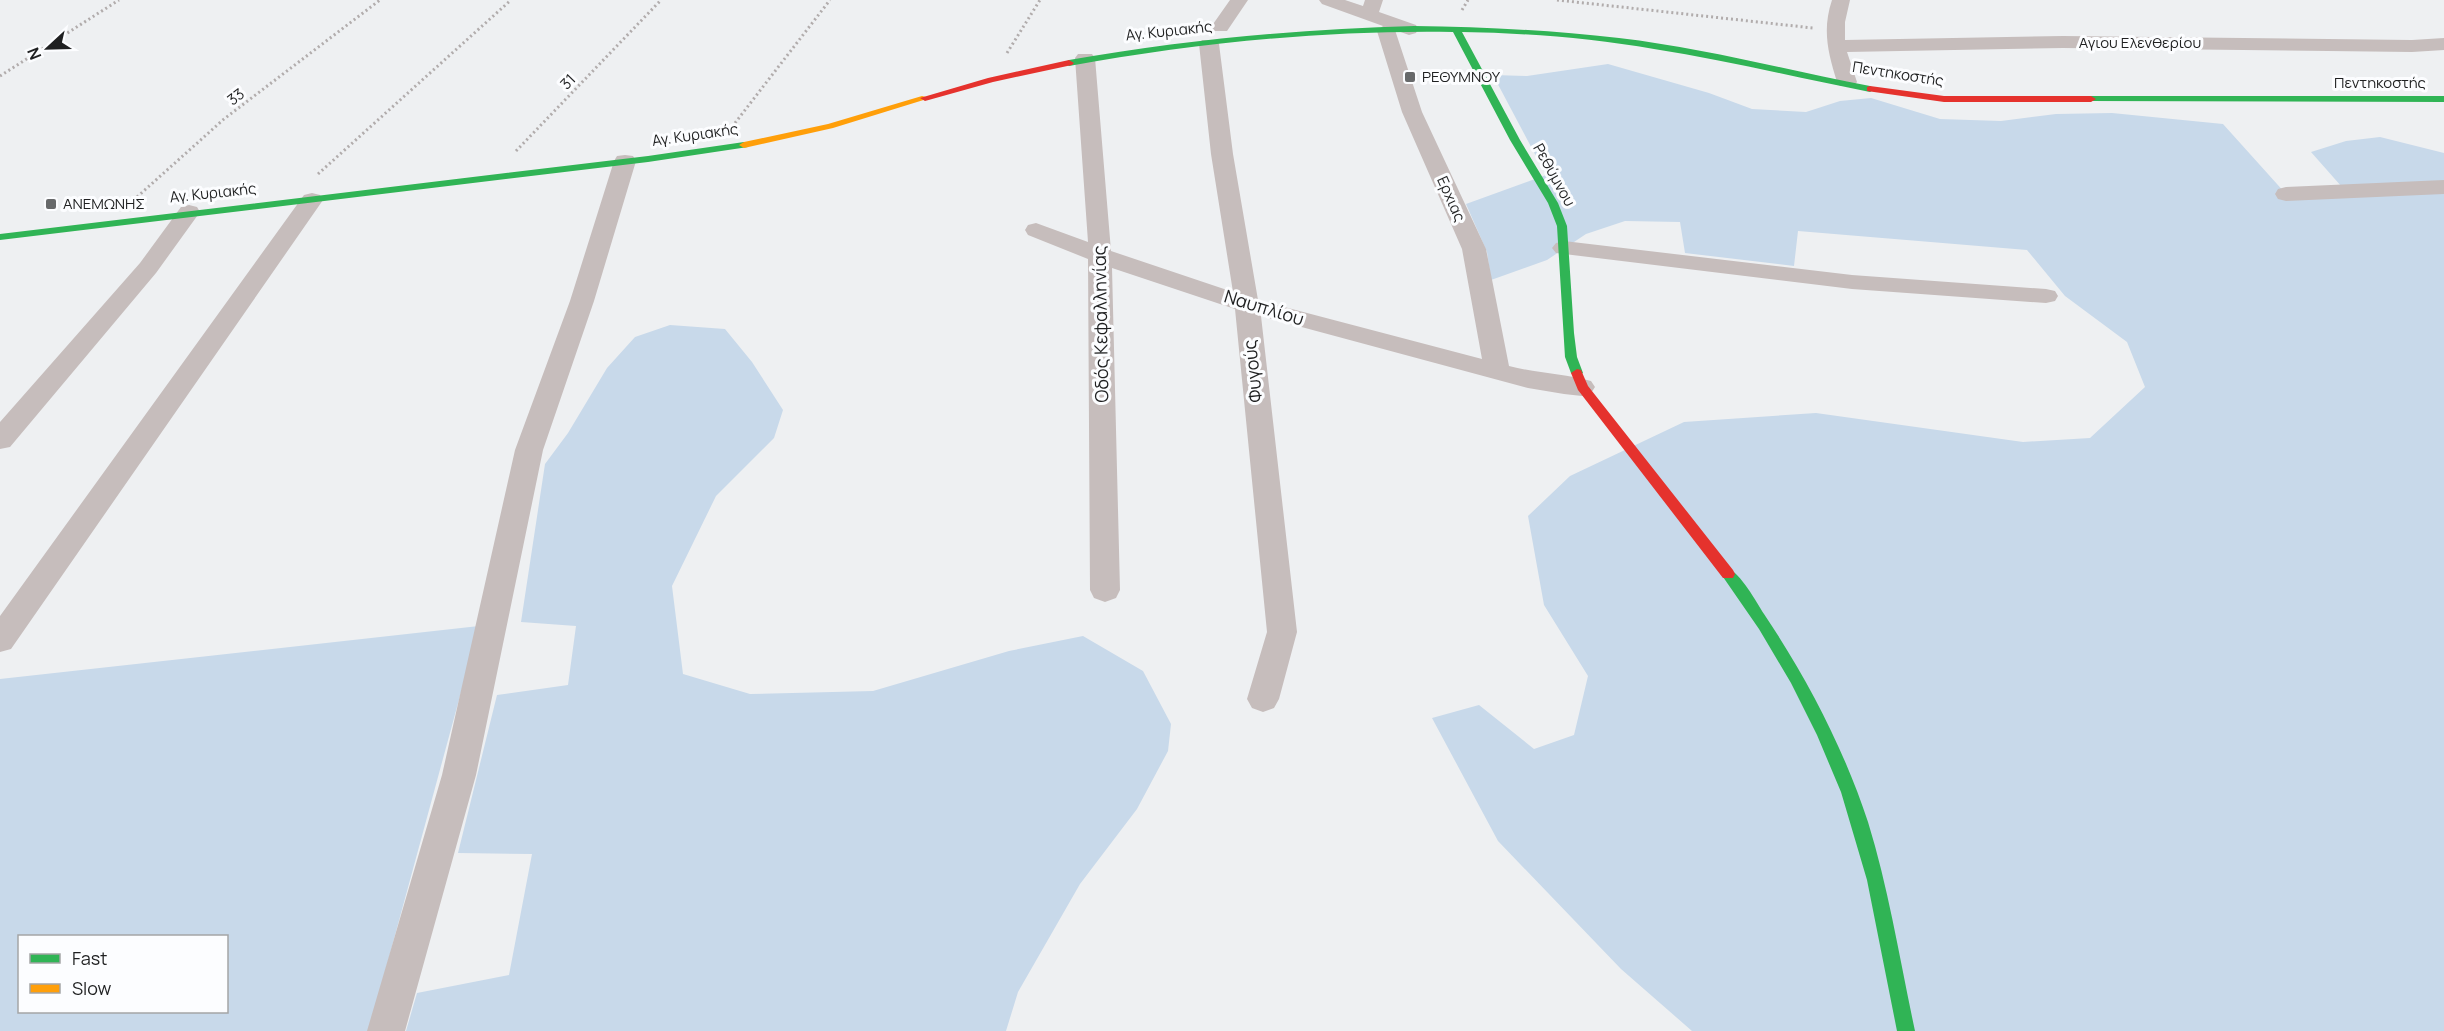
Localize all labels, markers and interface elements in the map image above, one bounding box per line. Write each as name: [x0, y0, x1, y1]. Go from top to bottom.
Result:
street label: Αγ. Κυριακής: [1125, 16, 1213, 45]
north arrow: [18, 18, 78, 78]
street label: Αγιου Ελενθερίου: [2079, 32, 2201, 53]
text: N: [22, 44, 46, 63]
street label: Πεντηκοστής: [1851, 56, 1945, 91]
place label: ΡΕΘΥΜΝΟΥ: [1422, 66, 1501, 87]
street label: 31: [555, 69, 580, 94]
marker: ΡΕΘΥΜΝΟΥ: [1403, 70, 1417, 84]
street label: Πεντηκοστής: [2334, 72, 2426, 93]
street label: 33: [223, 83, 249, 110]
street label: Αγ. Κυριακής: [650, 118, 739, 151]
street label: Ρεθύμνου: [1528, 139, 1580, 210]
street label: Ερχιας: [1432, 173, 1471, 225]
street label: Αγ. Κυριακής: [169, 178, 257, 207]
place label: ΑΝΕΜΩΝΗΣ: [63, 193, 145, 214]
marker: ΑΝΕΜΩΝΗΣ: [44, 197, 58, 211]
street label: Οδός Κεφαλληνίας: [1087, 245, 1113, 403]
street label: Ναυπλίου: [1222, 284, 1307, 331]
street label: Φυγούς: [1237, 338, 1267, 404]
legend: [18, 935, 228, 1013]
text: Fast: [72, 946, 107, 970]
text: Slow: [72, 976, 112, 1000]

